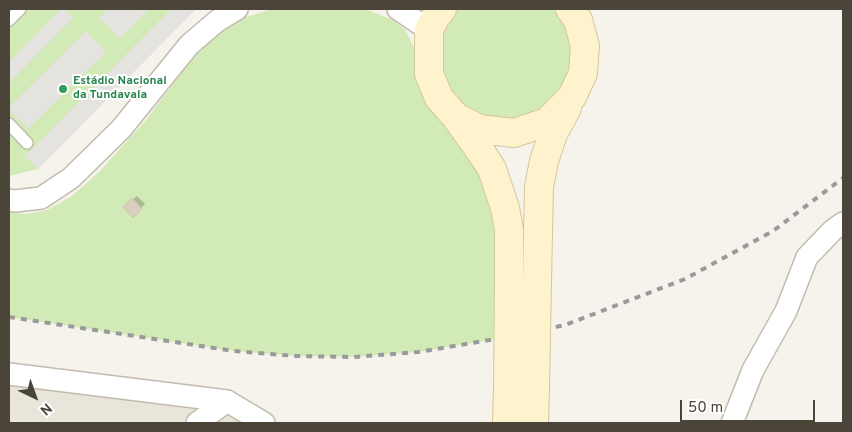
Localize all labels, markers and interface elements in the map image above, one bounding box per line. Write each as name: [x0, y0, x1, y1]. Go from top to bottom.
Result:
place label: Estádio Nacional da Tundavala: [73, 75, 167, 103]
marker: Estádio Nacional da Tundavala: [57, 83, 69, 95]
north arrow: [10, 372, 60, 422]
scale bar: [682, 390, 817, 422]
text: N: [36, 399, 55, 418]
text: 50 m: [688, 399, 723, 418]

